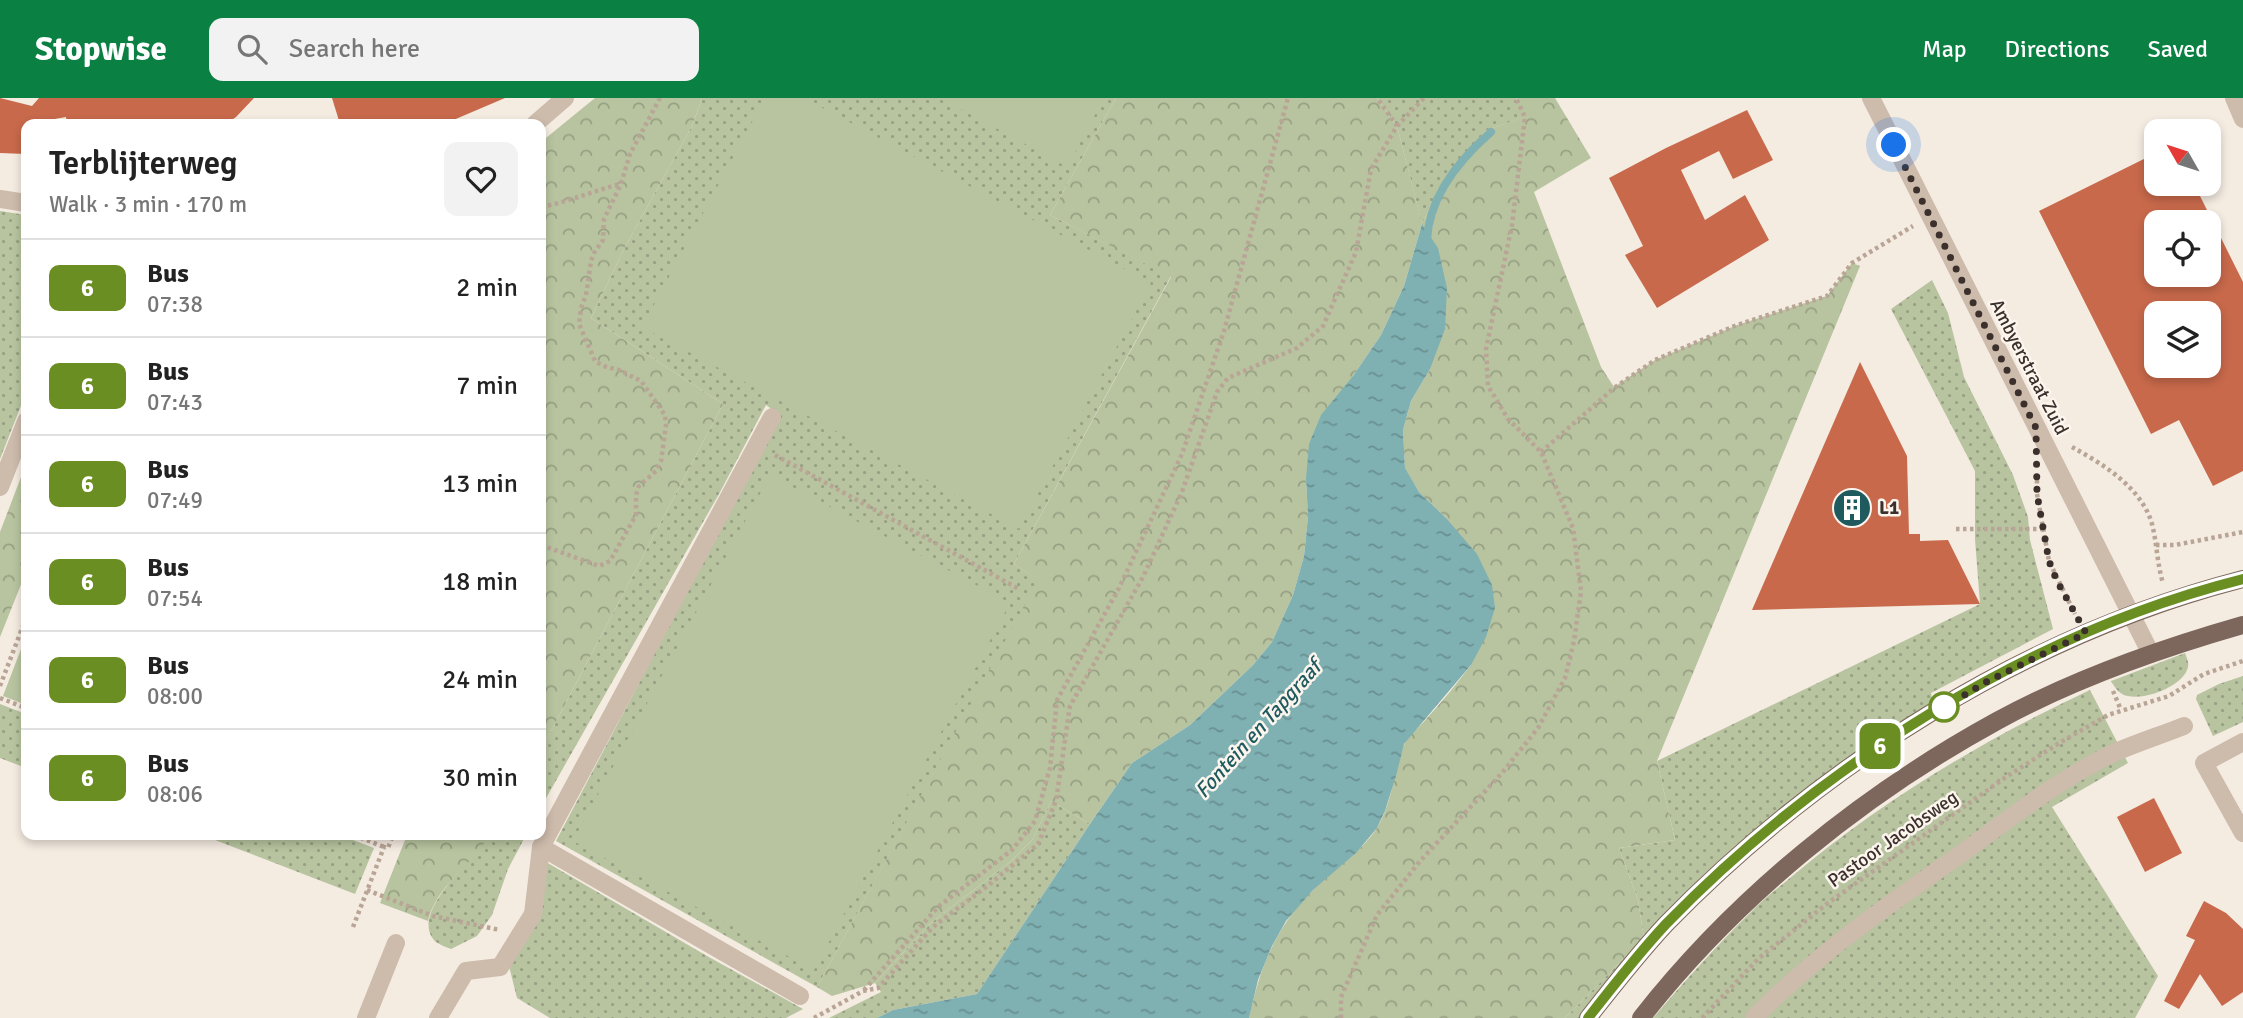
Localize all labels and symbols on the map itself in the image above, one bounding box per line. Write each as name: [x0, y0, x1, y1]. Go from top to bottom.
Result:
north arrow: [2144, 119, 2221, 196]
your location: [1876, 127, 1911, 162]
street label: Ambyerstraat Zuid: [1984, 295, 2074, 439]
building icon: L1: [1831, 487, 1873, 529]
place label: L1: [1879, 496, 1899, 520]
water label: Fontein en Tapgraaf: [1189, 651, 1330, 803]
unlabelled marker: [1929, 692, 1959, 722]
line badge: 6: [1857, 723, 1903, 769]
street label: Pastoor Jacobsweg: [1823, 785, 1963, 893]

